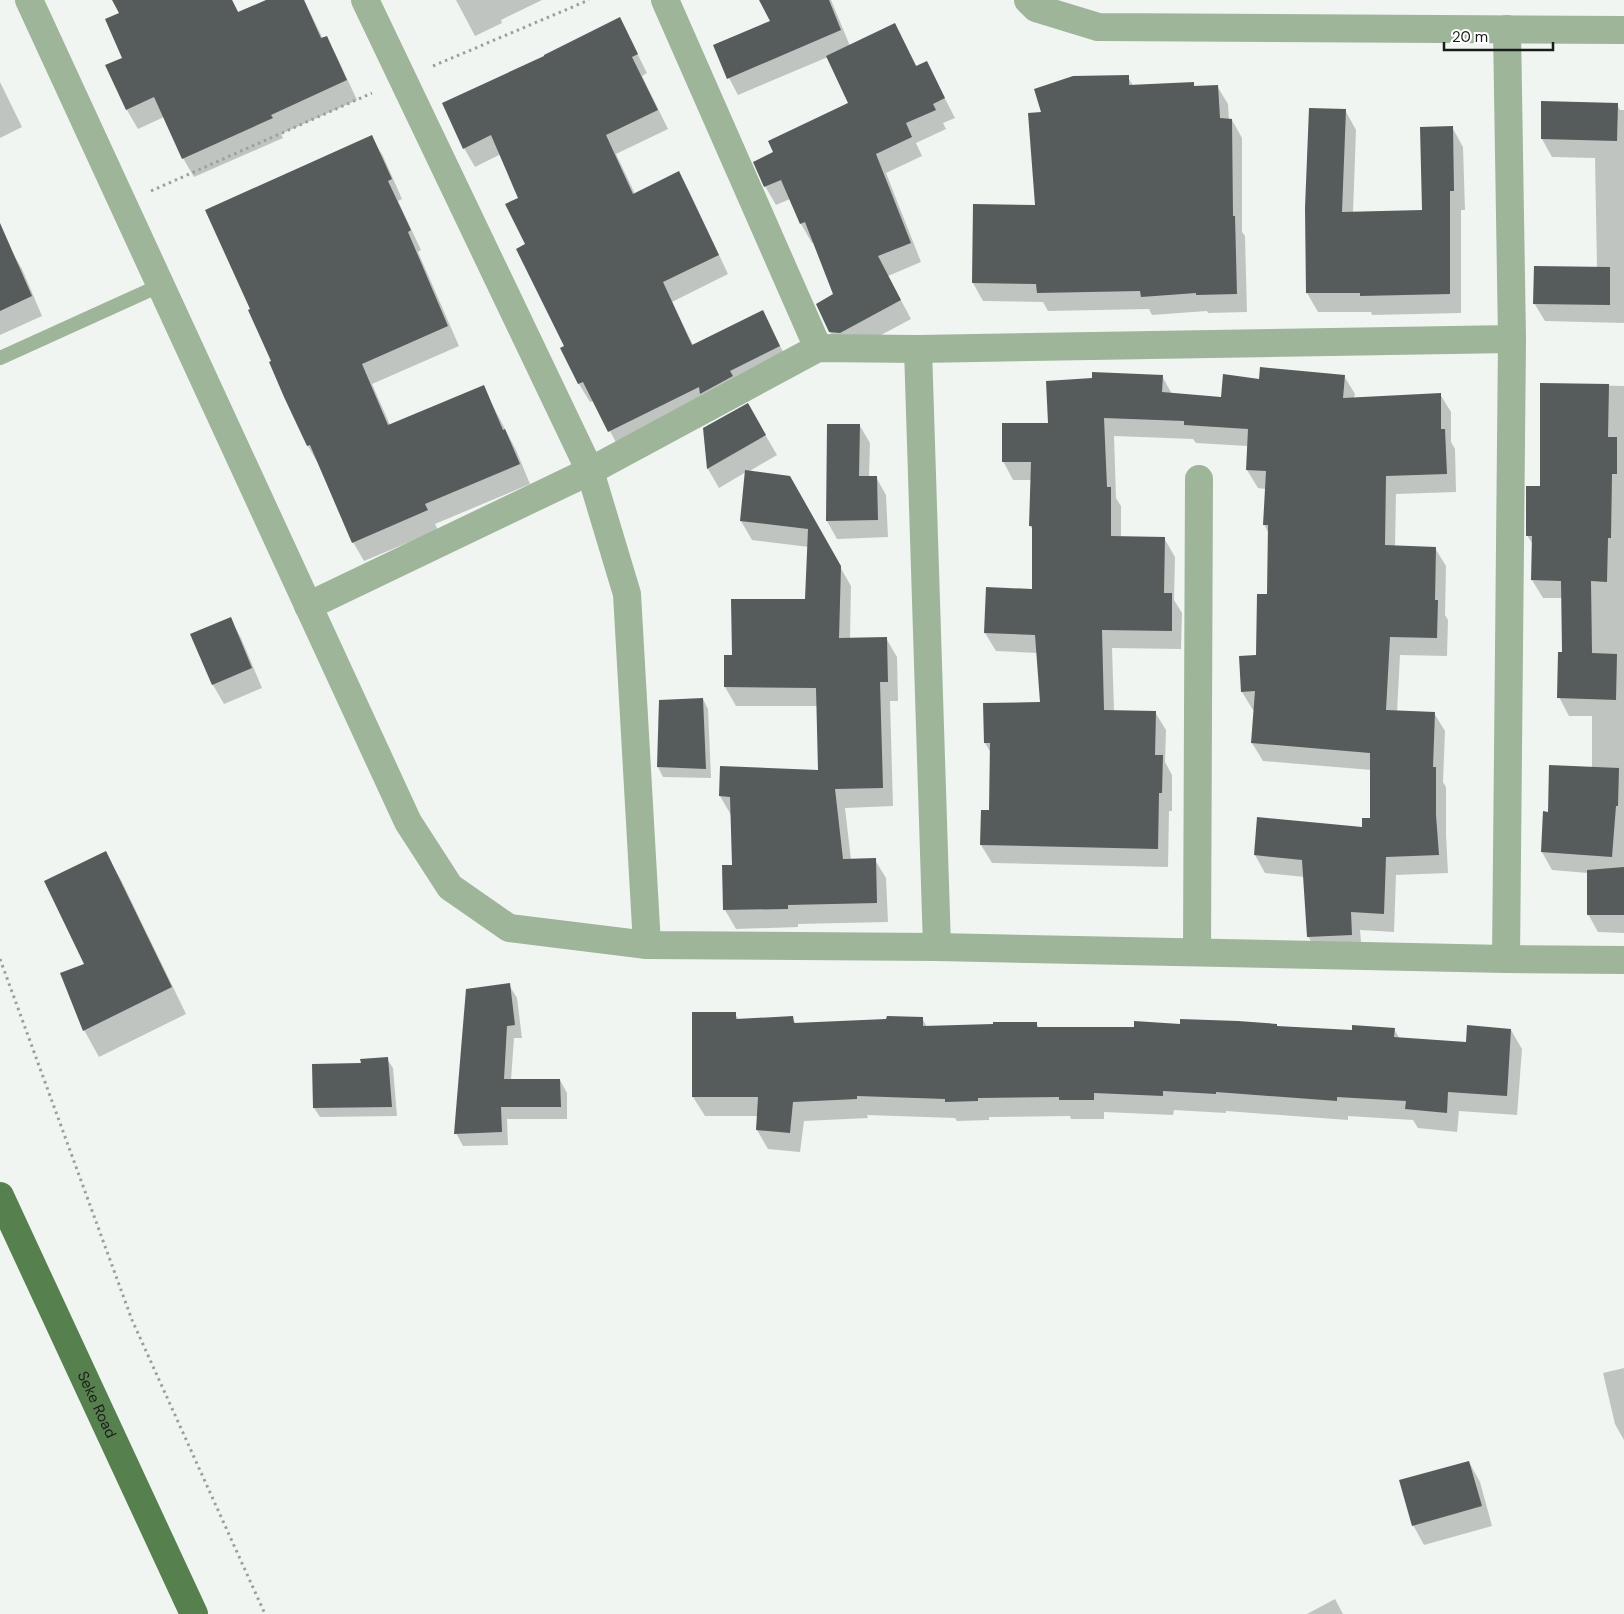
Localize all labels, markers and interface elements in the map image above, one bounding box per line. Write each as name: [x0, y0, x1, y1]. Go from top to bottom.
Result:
scale bar: [1444, 20, 1553, 52]
text: 20 m: [1452, 27, 1488, 47]
street label: Seke Road: [73, 1368, 121, 1441]

